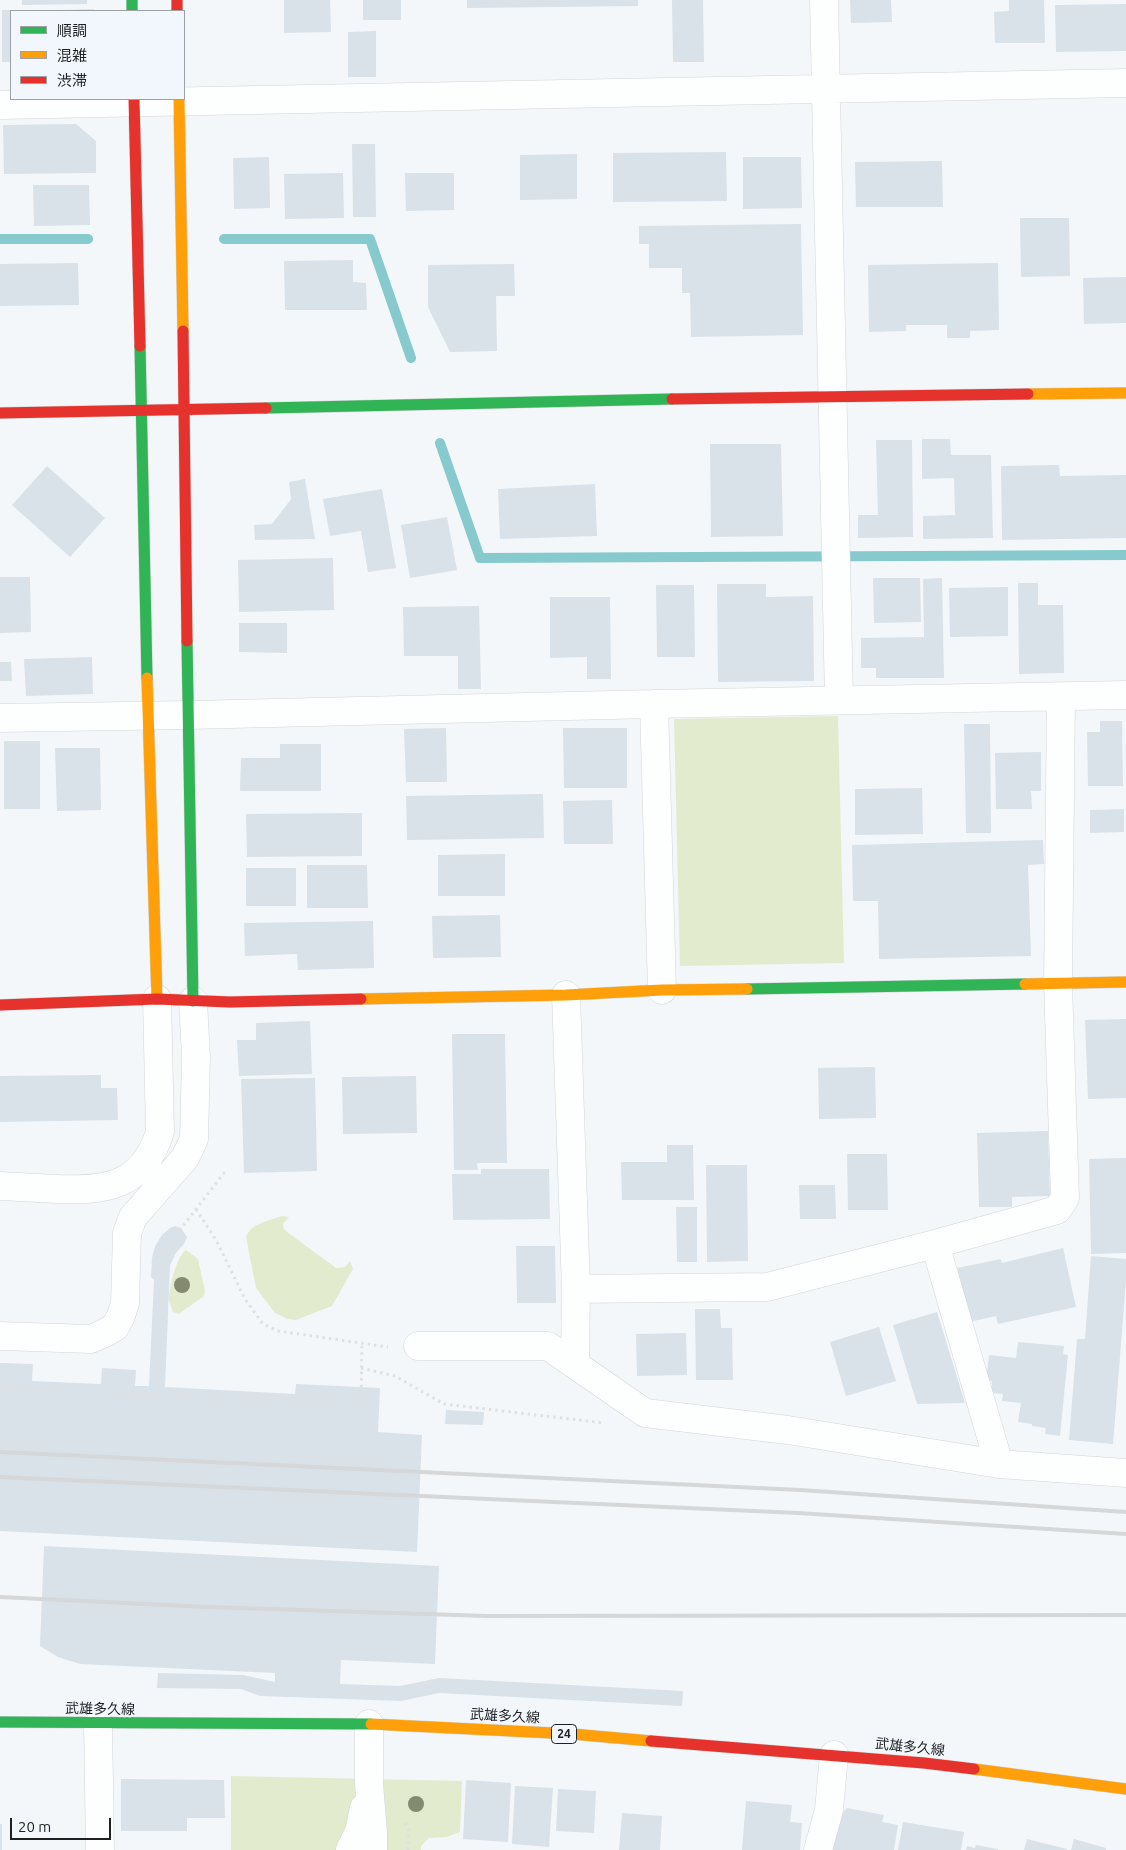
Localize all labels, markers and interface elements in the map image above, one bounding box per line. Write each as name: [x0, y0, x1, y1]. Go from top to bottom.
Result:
legend: [10, 10, 185, 100]
text: 順調: [57, 22, 87, 39]
text: 混雑: [57, 47, 87, 64]
text: 渋滞: [57, 72, 87, 89]
street label: 武雄多久線: [65, 1700, 135, 1718]
street label: 武雄多久線: [470, 1706, 540, 1726]
road number: 24: [552, 1725, 576, 1744]
street label: 武雄多久線: [874, 1735, 946, 1759]
scale bar: [12, 1808, 114, 1840]
text: 20 m: [18, 1818, 51, 1835]

